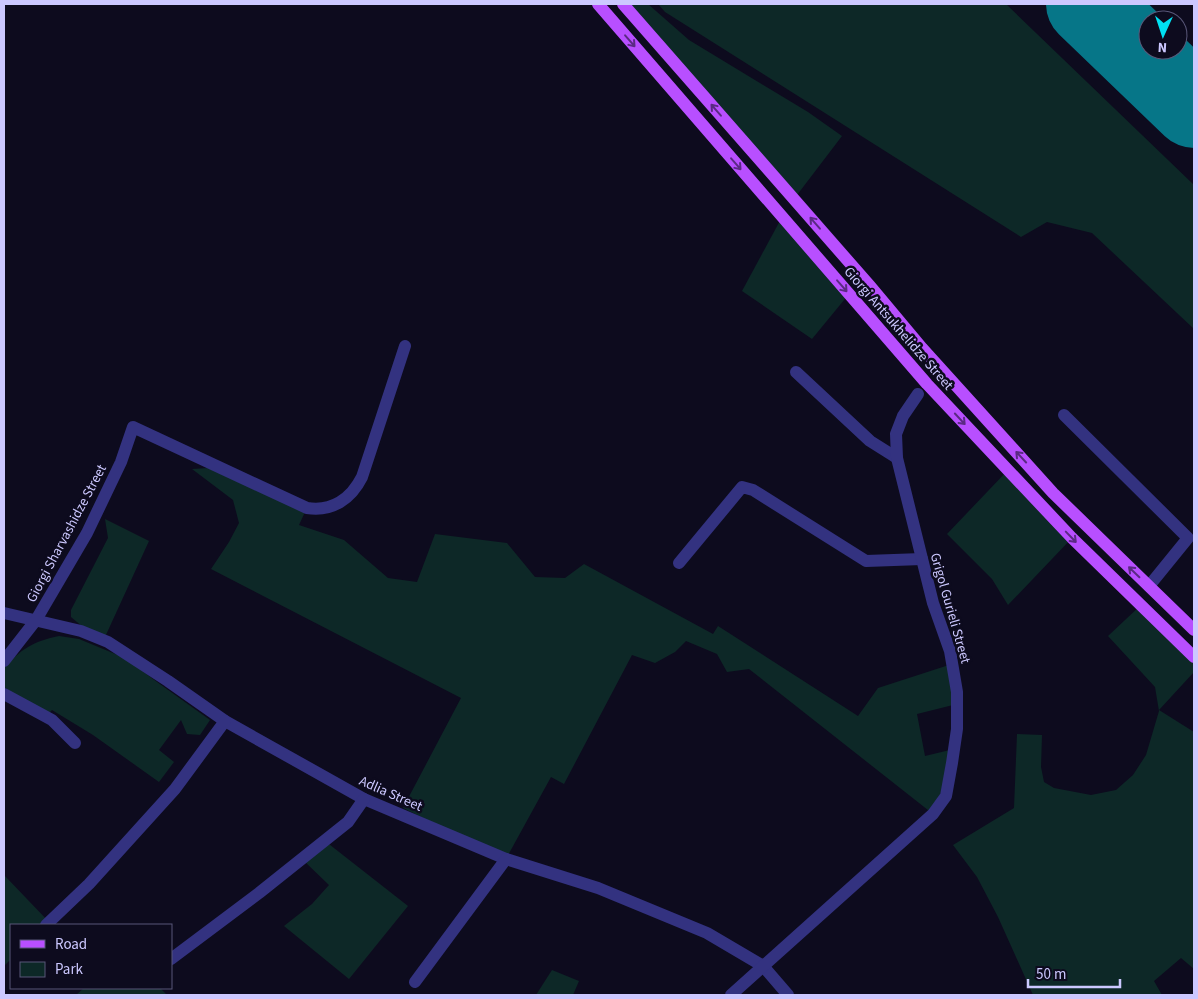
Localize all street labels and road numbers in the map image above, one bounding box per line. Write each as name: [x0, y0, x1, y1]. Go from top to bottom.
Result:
street label: Giorgi Antsukhelidze Street: [839, 262, 958, 395]
street label: Giorgi Sharvashidze Street: [22, 461, 112, 606]
street label: Grigol Gurieli Street: [925, 551, 975, 666]
street label: Adlia Street: [356, 771, 426, 817]

